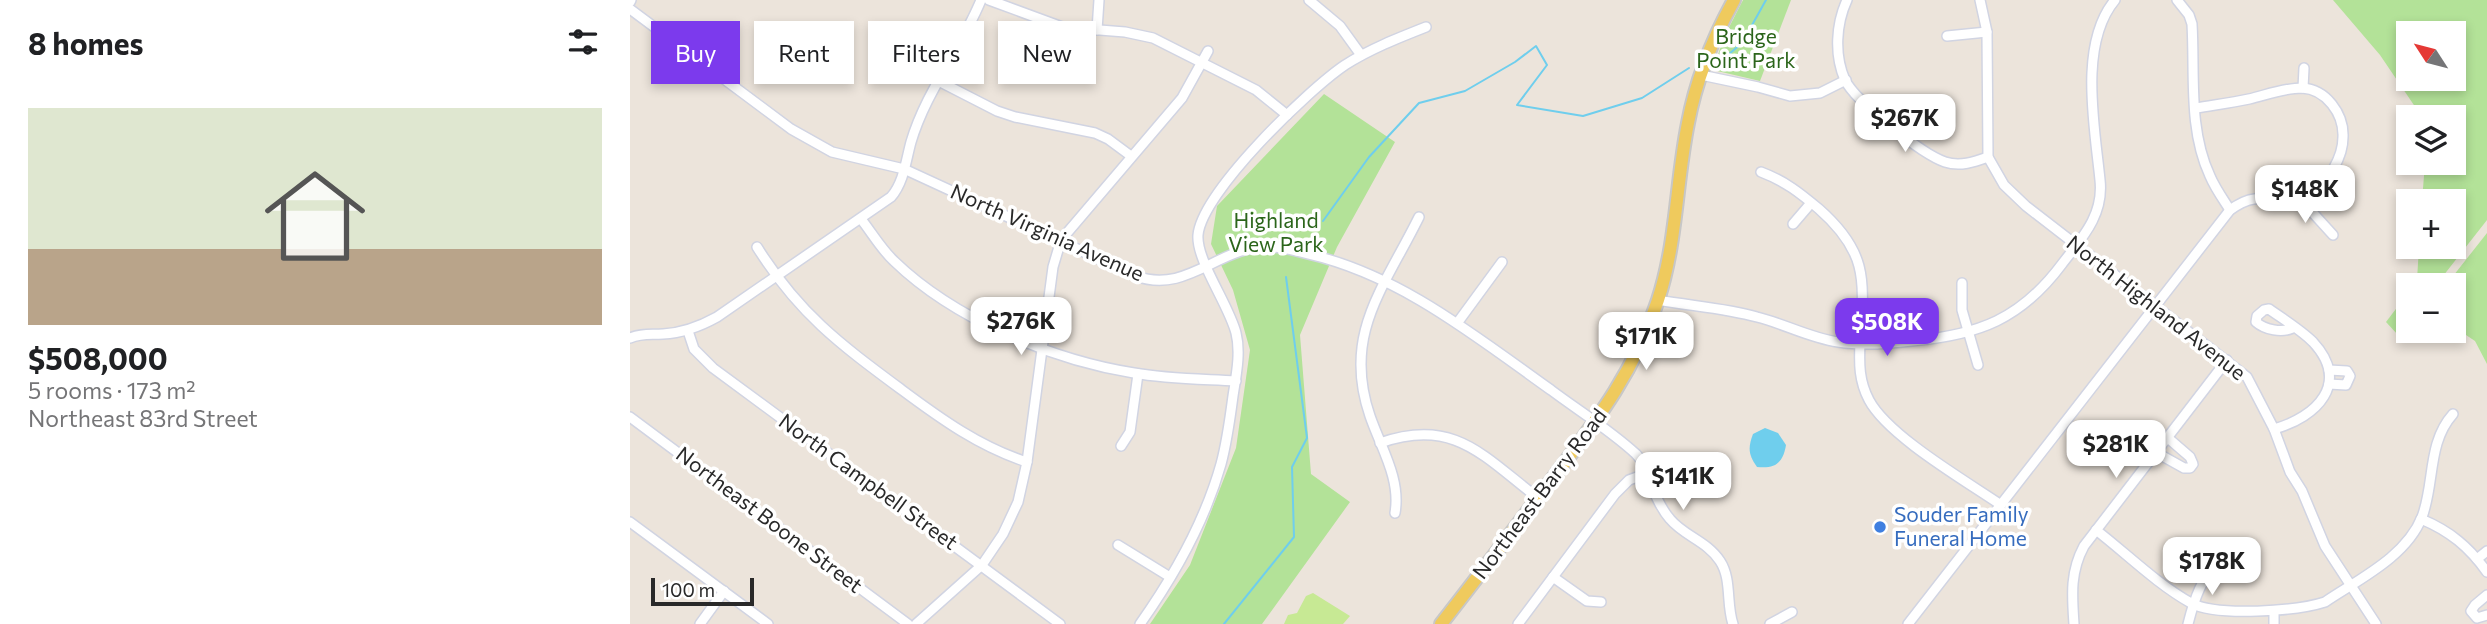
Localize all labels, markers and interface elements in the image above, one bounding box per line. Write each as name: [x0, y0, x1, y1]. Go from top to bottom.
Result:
chip: Buy: [651, 21, 740, 84]
chip: Rent: [754, 21, 854, 84]
chip: Filters: [868, 21, 984, 84]
chip: New: [998, 21, 1096, 84]
north arrow: [2396, 21, 2466, 91]
map controls: [2396, 21, 2466, 343]
icon: filters: [564, 23, 602, 61]
park label: Bridge Point Park: [1696, 23, 1796, 72]
text: 8 homes: [28, 24, 144, 61]
pin: $267K: [1856, 94, 1954, 154]
text: $267K: [1871, 103, 1939, 131]
button: layers: [2396, 105, 2466, 175]
icon: home: [252, 153, 378, 279]
pin: $148K: [2256, 166, 2354, 225]
text: $148K: [2271, 174, 2339, 202]
street label: North Virginia Avenue: [947, 178, 1148, 286]
button: +: [2396, 189, 2466, 259]
park label: Highland View Park: [1228, 207, 1324, 256]
street label: North Highland Avenue: [2062, 229, 2251, 385]
button: −: [2396, 273, 2466, 343]
pin: $276K: [972, 298, 1070, 357]
pin: $508K: [1838, 298, 1936, 358]
text: $276K: [987, 306, 1055, 334]
text: $508K: [1851, 307, 1923, 335]
pin: $171K: [1597, 312, 1695, 372]
text: $171K: [1615, 321, 1677, 349]
text: $508,000: [28, 339, 168, 376]
text: 5 rooms · 173 m²: [28, 376, 195, 404]
street label: Northeast Barry Road: [1467, 403, 1611, 583]
text: Northeast 83rd Street: [28, 404, 258, 432]
street label: North Campbell Street: [775, 407, 963, 554]
pin: $281K: [2067, 420, 2165, 480]
text: $281K: [2083, 429, 2149, 457]
street label: Northeast Boone Street: [672, 441, 868, 597]
pin: $141K: [1634, 452, 1732, 512]
text: $141K: [1651, 461, 1715, 489]
place label: Souder Family Funeral Home: [1894, 501, 2029, 550]
marker: Souder Family Funeral Home: [1872, 519, 1888, 535]
pin: $178K: [2163, 538, 2261, 597]
text: $178K: [2179, 546, 2245, 574]
scale bar: [651, 575, 754, 607]
text: 100 m: [662, 578, 715, 601]

